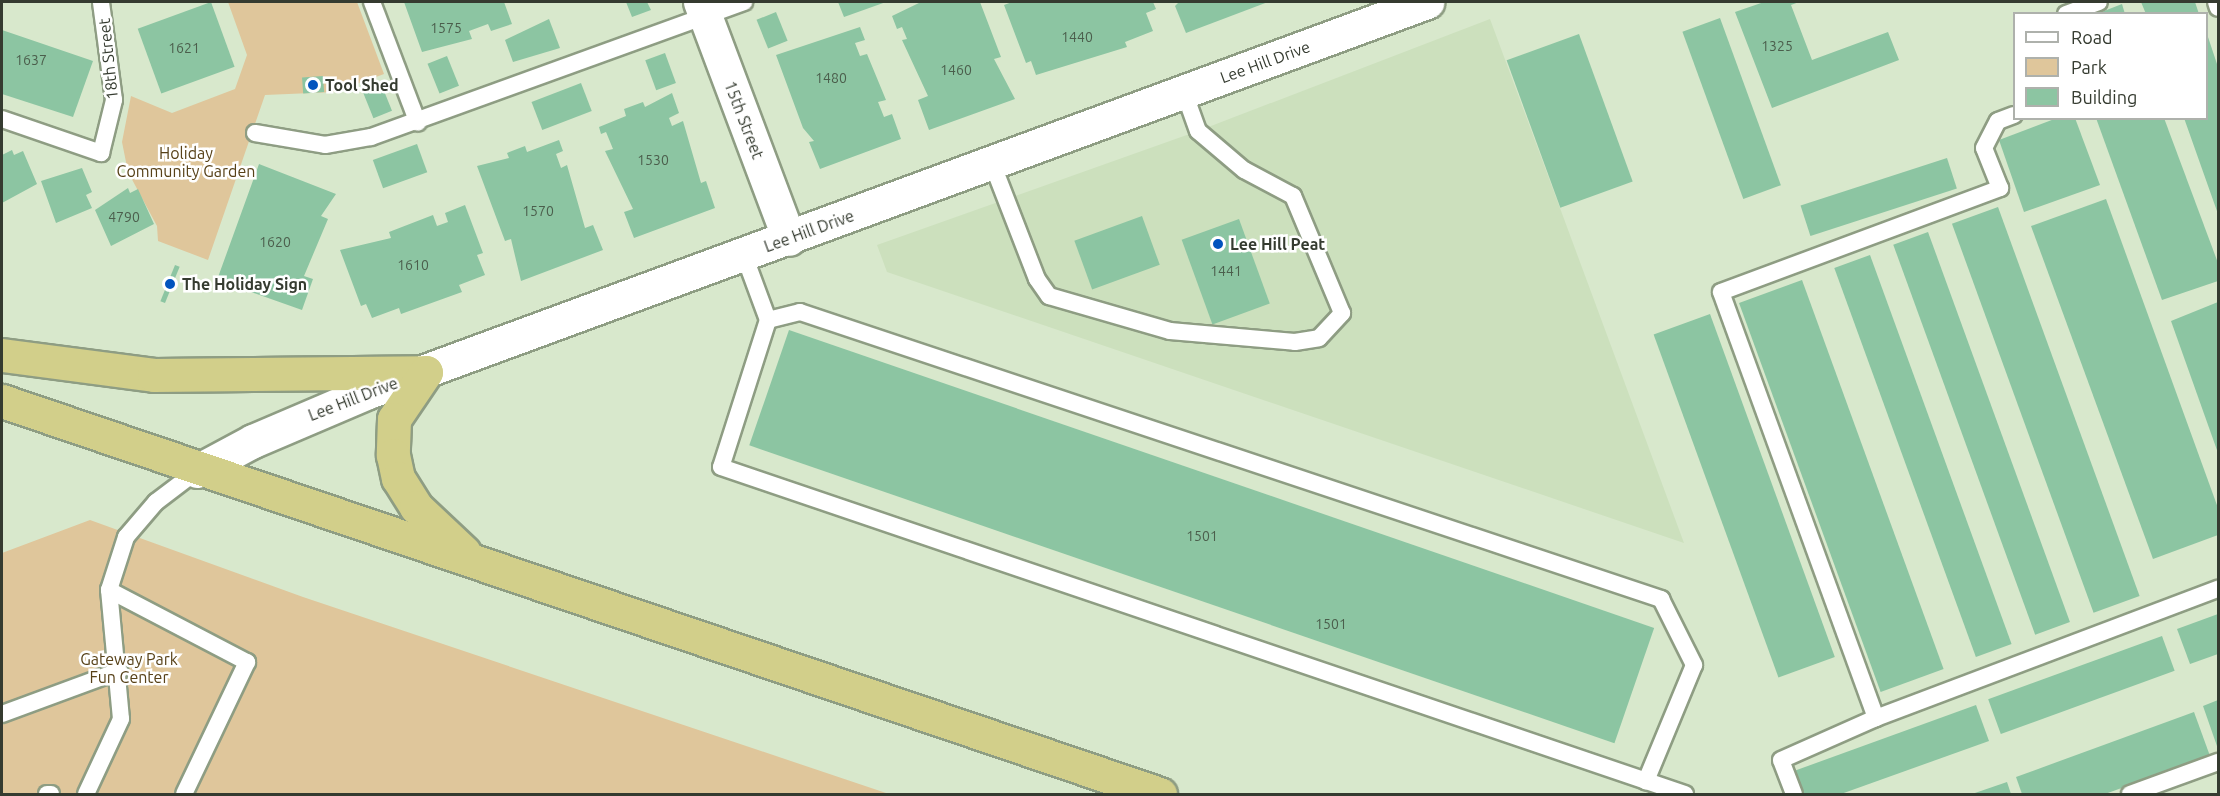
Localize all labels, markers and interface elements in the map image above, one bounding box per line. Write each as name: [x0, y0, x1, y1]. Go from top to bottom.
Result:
legend: [2013, 12, 2208, 120]
street label: 18th Street: [94, 17, 122, 101]
house number: 1575: [430, 20, 462, 36]
text: Road: [2071, 27, 2113, 47]
house number: 1440: [1061, 29, 1093, 45]
street label: Lee Hill Drive: [1217, 37, 1313, 87]
house number: 1325: [1761, 38, 1793, 54]
house number: 1621: [168, 40, 200, 56]
house number: 1637: [15, 52, 47, 68]
text: Park: [2071, 57, 2107, 77]
house number: 1460: [940, 62, 972, 78]
house number: 1480: [815, 70, 847, 86]
place label: Tool Shed: [325, 75, 399, 95]
marker: Tool Shed: [306, 78, 320, 92]
street label: 15th Street: [720, 78, 768, 162]
text: Building: [2071, 87, 2137, 107]
park label: Holiday Community Garden: [117, 143, 255, 181]
house number: 1530: [637, 152, 669, 168]
house number: 1570: [522, 203, 554, 219]
street label: Lee Hill Drive: [761, 206, 857, 256]
house number: 4790: [108, 209, 140, 225]
house number: 1620: [259, 234, 291, 250]
place label: Lee Hill Peat: [1230, 234, 1325, 254]
marker: Lee Hill Peat: [1211, 237, 1225, 251]
house number: 1610: [397, 257, 429, 273]
house number: 1441: [1210, 263, 1242, 279]
place label: The Holiday Sign: [182, 274, 307, 294]
marker: The Holiday Sign: [163, 277, 177, 291]
street label: Lee Hill Drive: [306, 373, 400, 425]
house number: 1501: [1186, 528, 1218, 544]
house number: 1501: [1315, 616, 1347, 632]
park label: Gateway Park Fun Center: [80, 649, 178, 687]

